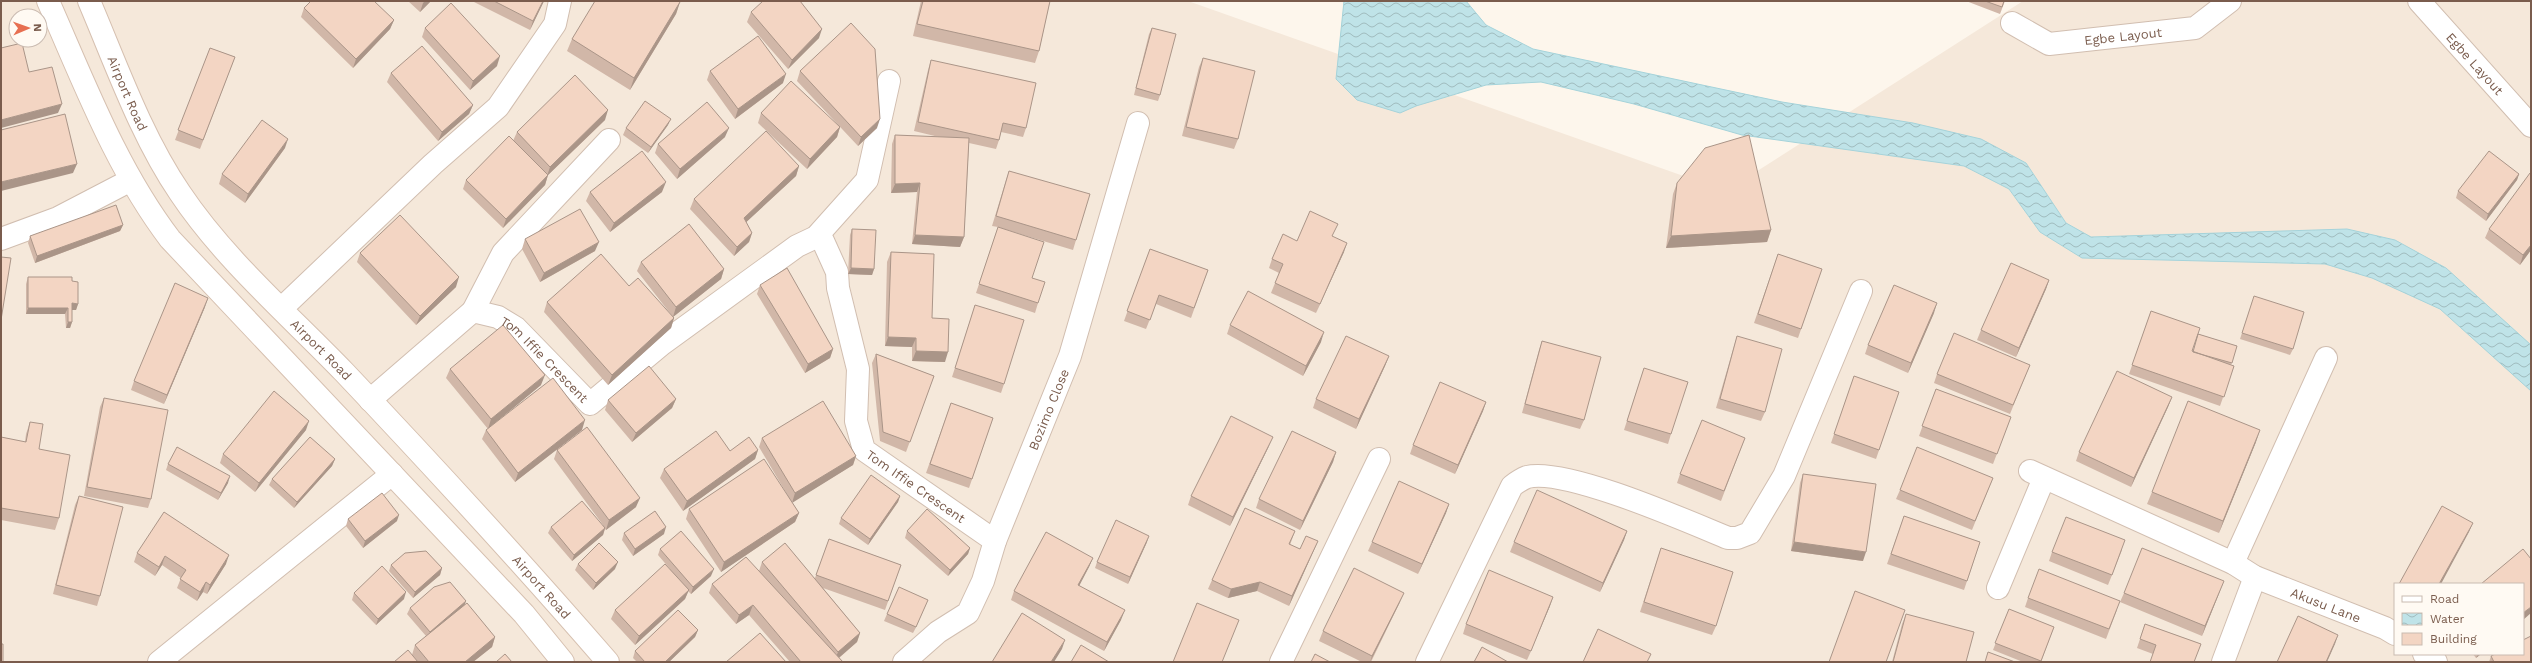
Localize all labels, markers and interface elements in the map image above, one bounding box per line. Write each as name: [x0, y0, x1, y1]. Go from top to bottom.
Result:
north arrow: [8, 8, 48, 48]
text: N: [31, 23, 44, 32]
street label: Egbe Layout: [2083, 24, 2163, 48]
street label: Egbe Layout: [2443, 29, 2507, 98]
street label: Airport Road: [105, 54, 151, 133]
street label: Tom Iffie Crescent: [498, 313, 592, 406]
street label: Airport Road: [288, 316, 355, 383]
street label: Bozimo Close: [1025, 367, 1072, 452]
street label: Tom Iffie Crescent: [864, 447, 969, 526]
street label: Airport Road: [510, 552, 574, 622]
legend: [2394, 583, 2524, 655]
street label: Akusu Lane: [2289, 584, 2363, 625]
text: Road: [2430, 592, 2459, 606]
text: Water: [2430, 612, 2465, 626]
text: Building: [2430, 632, 2477, 646]

